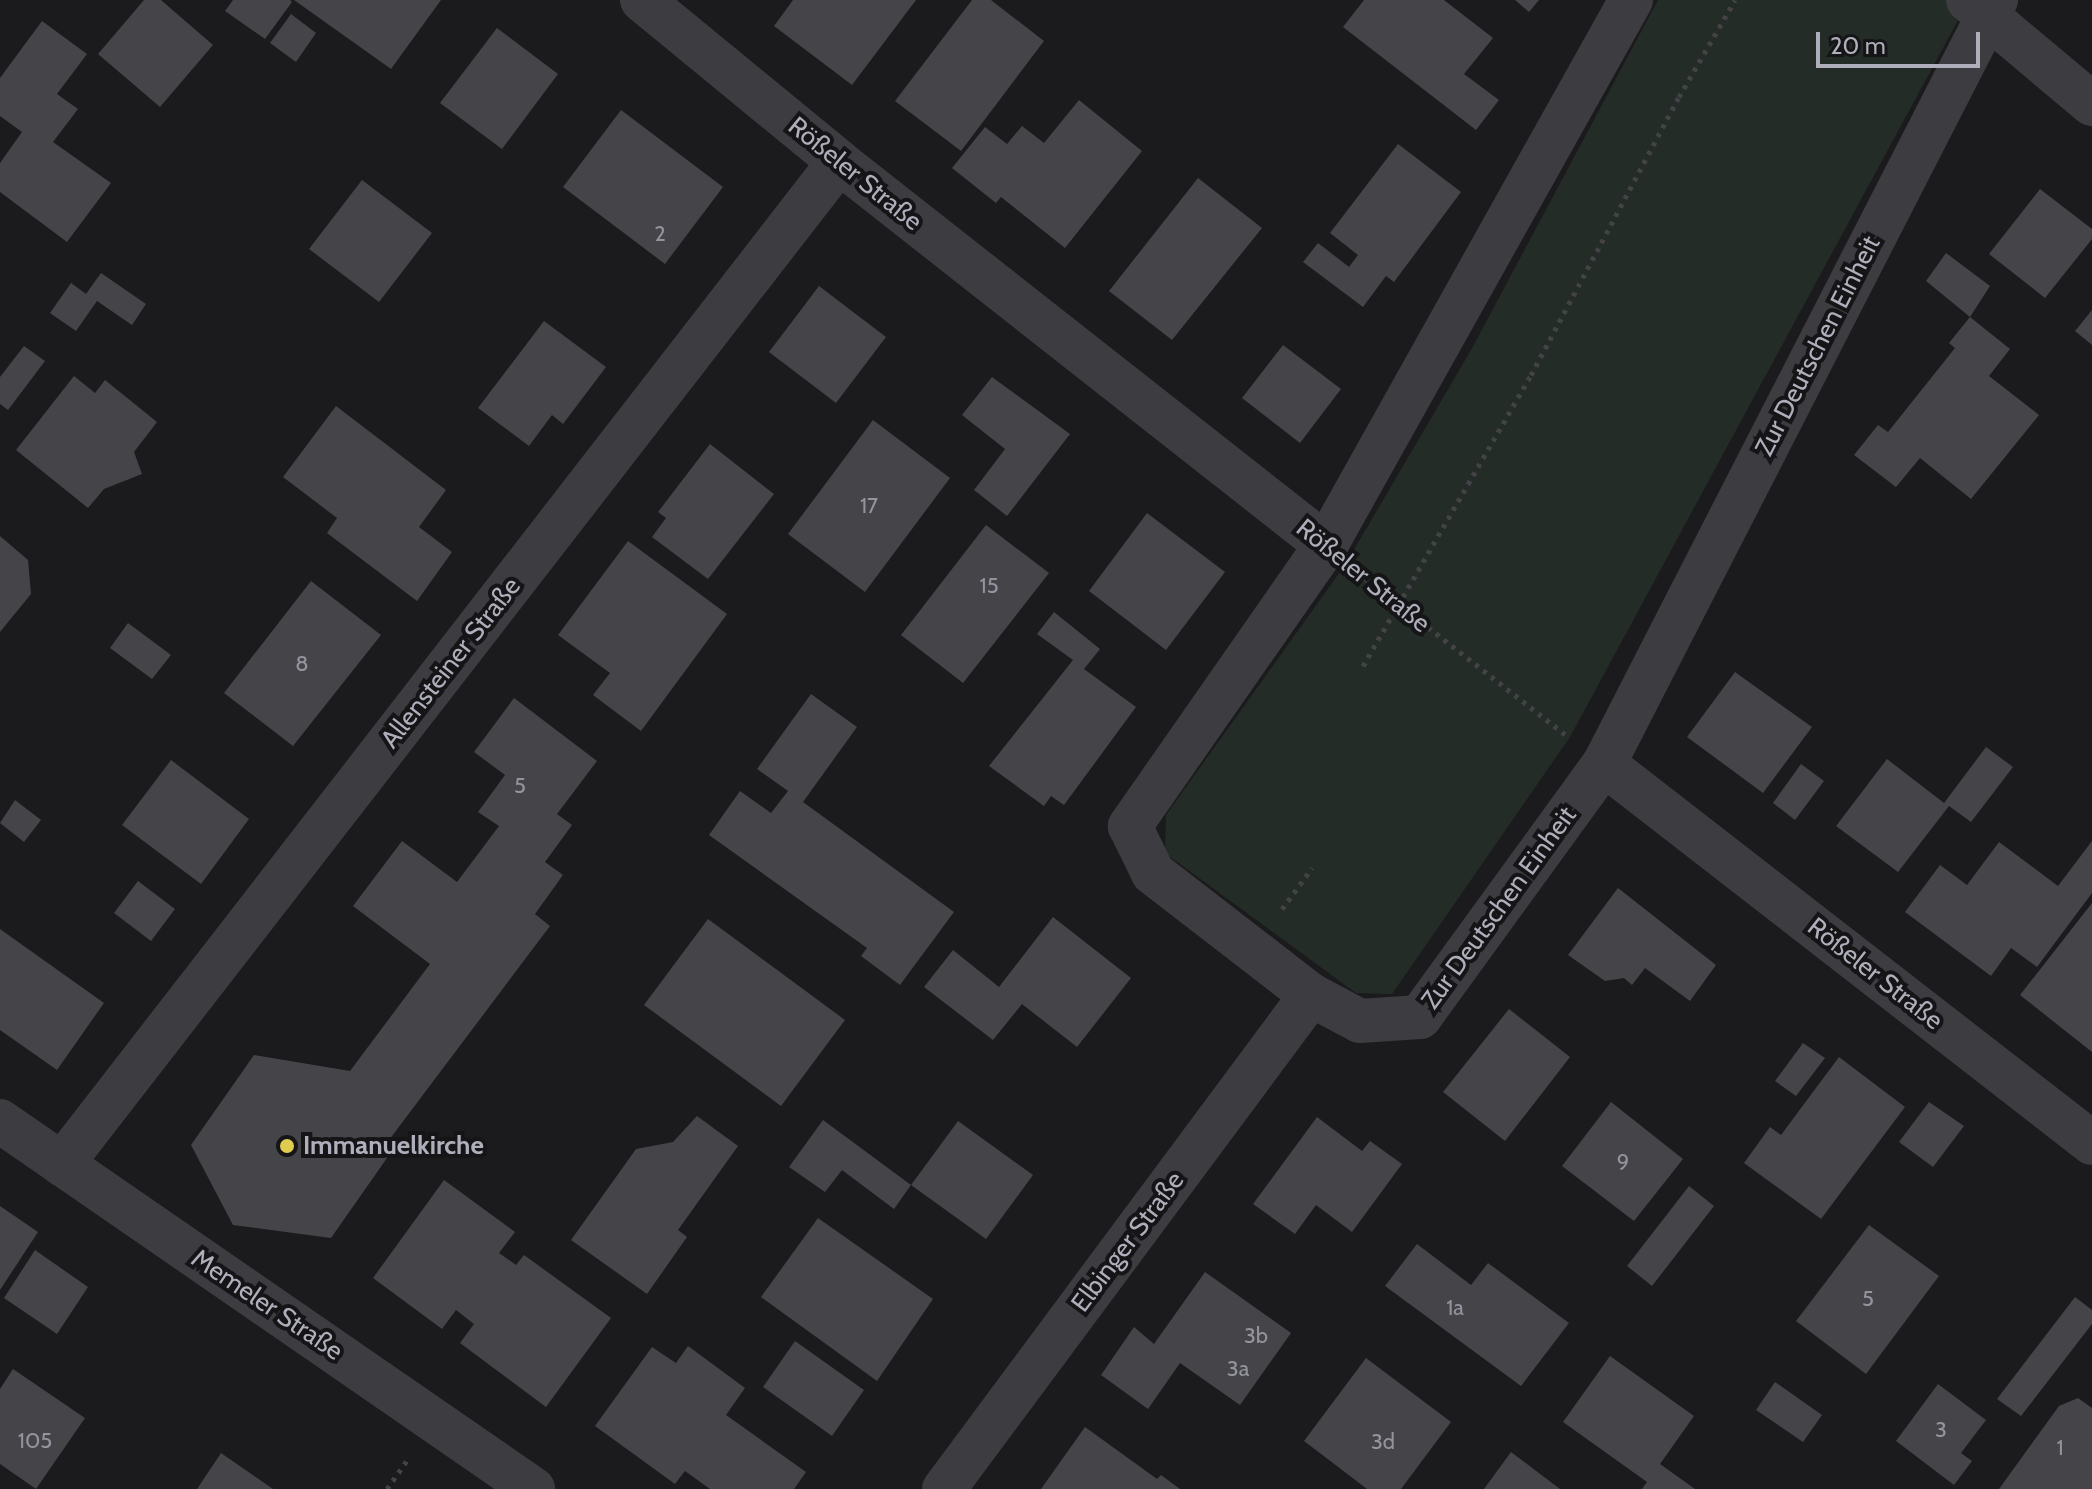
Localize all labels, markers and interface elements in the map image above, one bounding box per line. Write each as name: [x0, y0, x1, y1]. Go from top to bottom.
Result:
scale bar: [1820, 16, 1984, 66]
text: 20 m: [1830, 31, 1886, 60]
street label: Rößeler Straße: [782, 111, 928, 237]
house number: 2: [654, 221, 666, 247]
street label: Zur Deutschen Einheit: [1749, 231, 1887, 461]
house number: 17: [860, 493, 878, 519]
street label: Rößeler Straße: [1290, 513, 1436, 639]
street label: Allensteiner Straße: [375, 571, 527, 755]
house number: 15: [979, 573, 999, 599]
house number: 8: [295, 651, 309, 677]
house number: 5: [514, 773, 526, 799]
street label: Zur Deutschen Einheit: [1415, 801, 1583, 1015]
street label: Rößeler Straße: [1801, 911, 1949, 1037]
place label: Immanuelkirche: [303, 1130, 484, 1162]
marker: Immanuelkirche: [278, 1137, 296, 1155]
house number: 9: [1617, 1149, 1629, 1175]
street label: Elbinger Straße: [1065, 1166, 1191, 1318]
street label: Memeler Straße: [185, 1243, 349, 1367]
house number: 5: [1862, 1286, 1874, 1312]
house number: 1a: [1446, 1295, 1464, 1321]
house number: 3b: [1244, 1323, 1268, 1349]
house number: 3a: [1227, 1356, 1249, 1382]
house number: 3: [1935, 1417, 1947, 1443]
house number: 105: [18, 1428, 52, 1454]
house number: 3d: [1371, 1429, 1395, 1455]
house number: 1: [2056, 1435, 2064, 1461]

